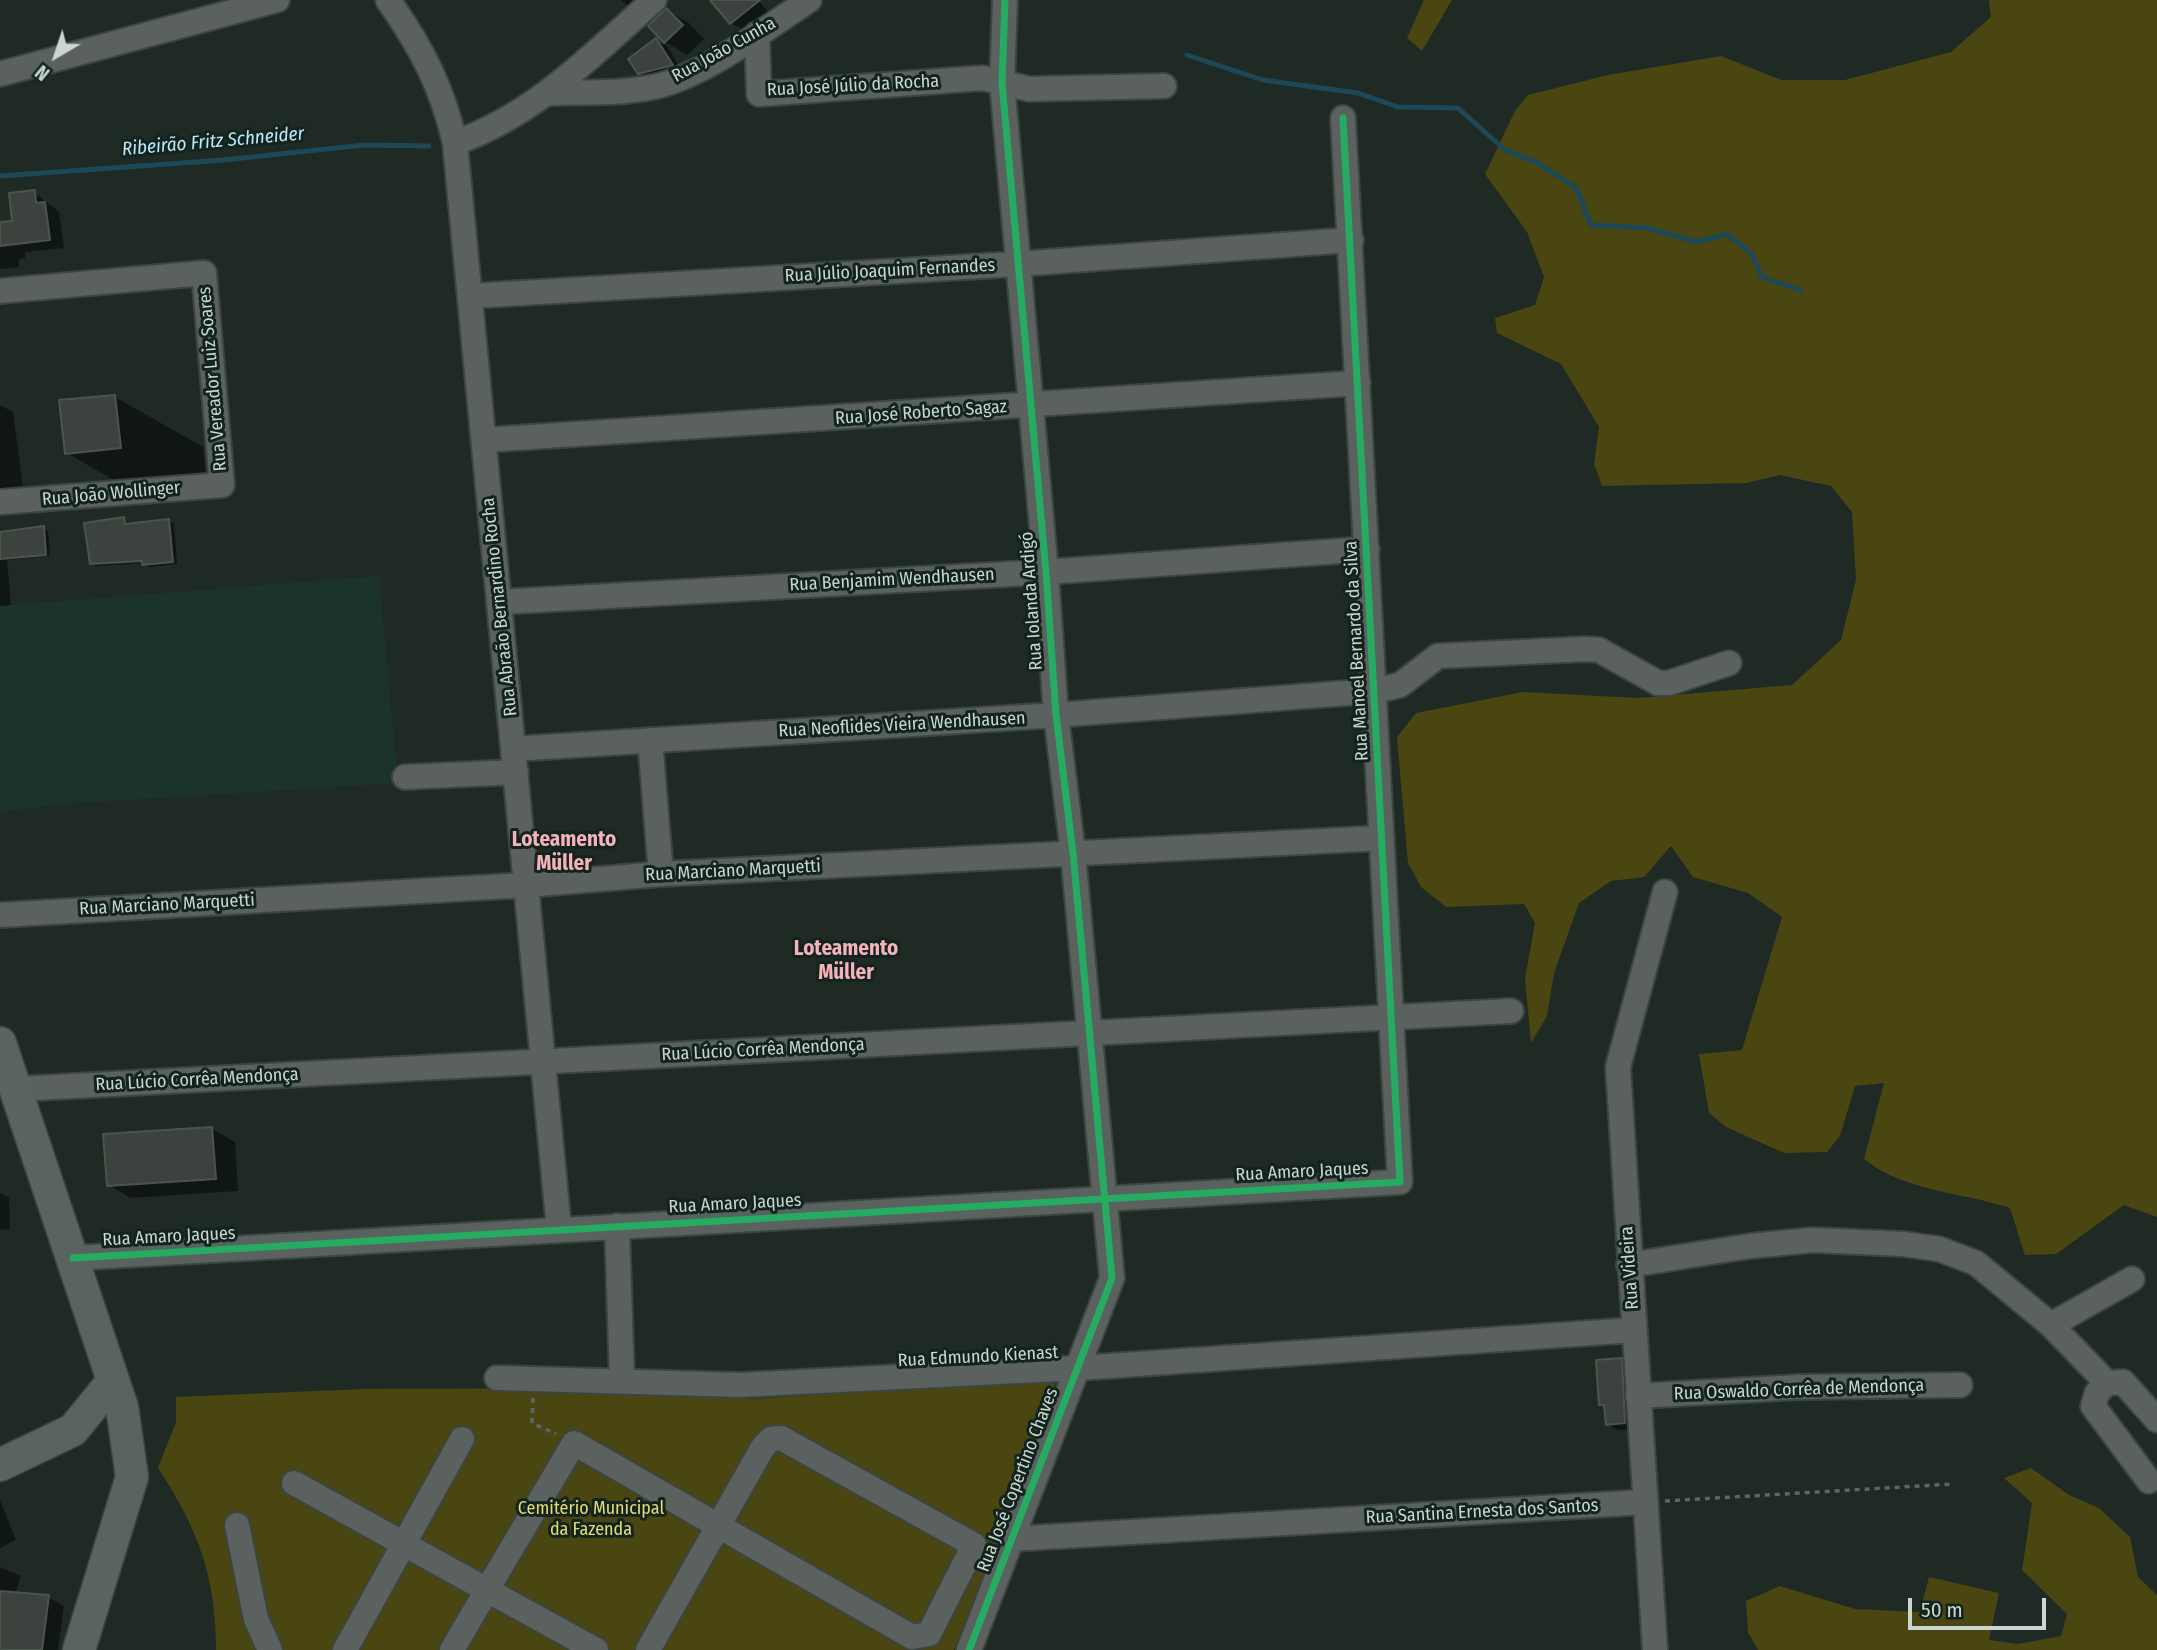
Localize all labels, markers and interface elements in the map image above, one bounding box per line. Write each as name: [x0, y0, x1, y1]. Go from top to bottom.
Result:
street label: Rua João Cunha: [668, 13, 780, 87]
north arrow: [21, 21, 91, 91]
text: N: [31, 60, 54, 85]
street label: Rua José Júlio da Rocha: [766, 71, 940, 101]
water label: Ribeirão Fritz Schneider: [121, 123, 305, 161]
street label: Rua Júlio Joaquim Fernandes: [784, 255, 996, 287]
street label: Rua Vereador Luiz Soares: [194, 286, 232, 472]
street label: Rua José Roberto Sagaz: [834, 396, 1008, 430]
street label: Rua João Wollinger: [41, 477, 181, 511]
street label: Rua Abraão Bernardino Rocha: [478, 497, 522, 717]
street label: Rua Iolanda Ardigó: [1016, 531, 1048, 671]
street label: Rua Manoel Bernardo da Silva: [1340, 540, 1374, 762]
street label: Rua Benjamim Wendhausen: [789, 564, 995, 596]
street label: Rua Neoflides Vieira Wendhausen: [778, 708, 1026, 742]
district label: Loteamento Müller: [512, 827, 616, 877]
street label: Rua Marciano Marquetti: [645, 856, 821, 886]
street label: Rua Marciano Marquetti: [79, 890, 255, 920]
district label: Loteamento Müller: [794, 936, 898, 986]
street label: Rua Lúcio Corrêa Mendonça: [661, 1034, 865, 1066]
street label: Rua Lúcio Corrêa Mendonça: [95, 1064, 299, 1096]
street label: Rua Amaro Jaques: [1235, 1158, 1369, 1186]
street label: Rua Amaro Jaques: [668, 1190, 802, 1218]
street label: Rua Amaro Jaques: [102, 1223, 236, 1251]
street label: Rua Videira: [1616, 1226, 1644, 1310]
street label: Rua Edmundo Kienast: [897, 1342, 1059, 1372]
street label: Rua Oswaldo Corrêa de Mendonça: [1674, 1375, 1924, 1405]
street label: Rua José Copertino Chaves: [973, 1385, 1063, 1575]
street label: Rua Santina Ernesta dos Santos: [1365, 1495, 1599, 1529]
park label: Cemitério Municipal da Fazenda: [518, 1498, 664, 1540]
scale bar: [1912, 1584, 2050, 1628]
text: 50 m: [1921, 1597, 1963, 1623]

